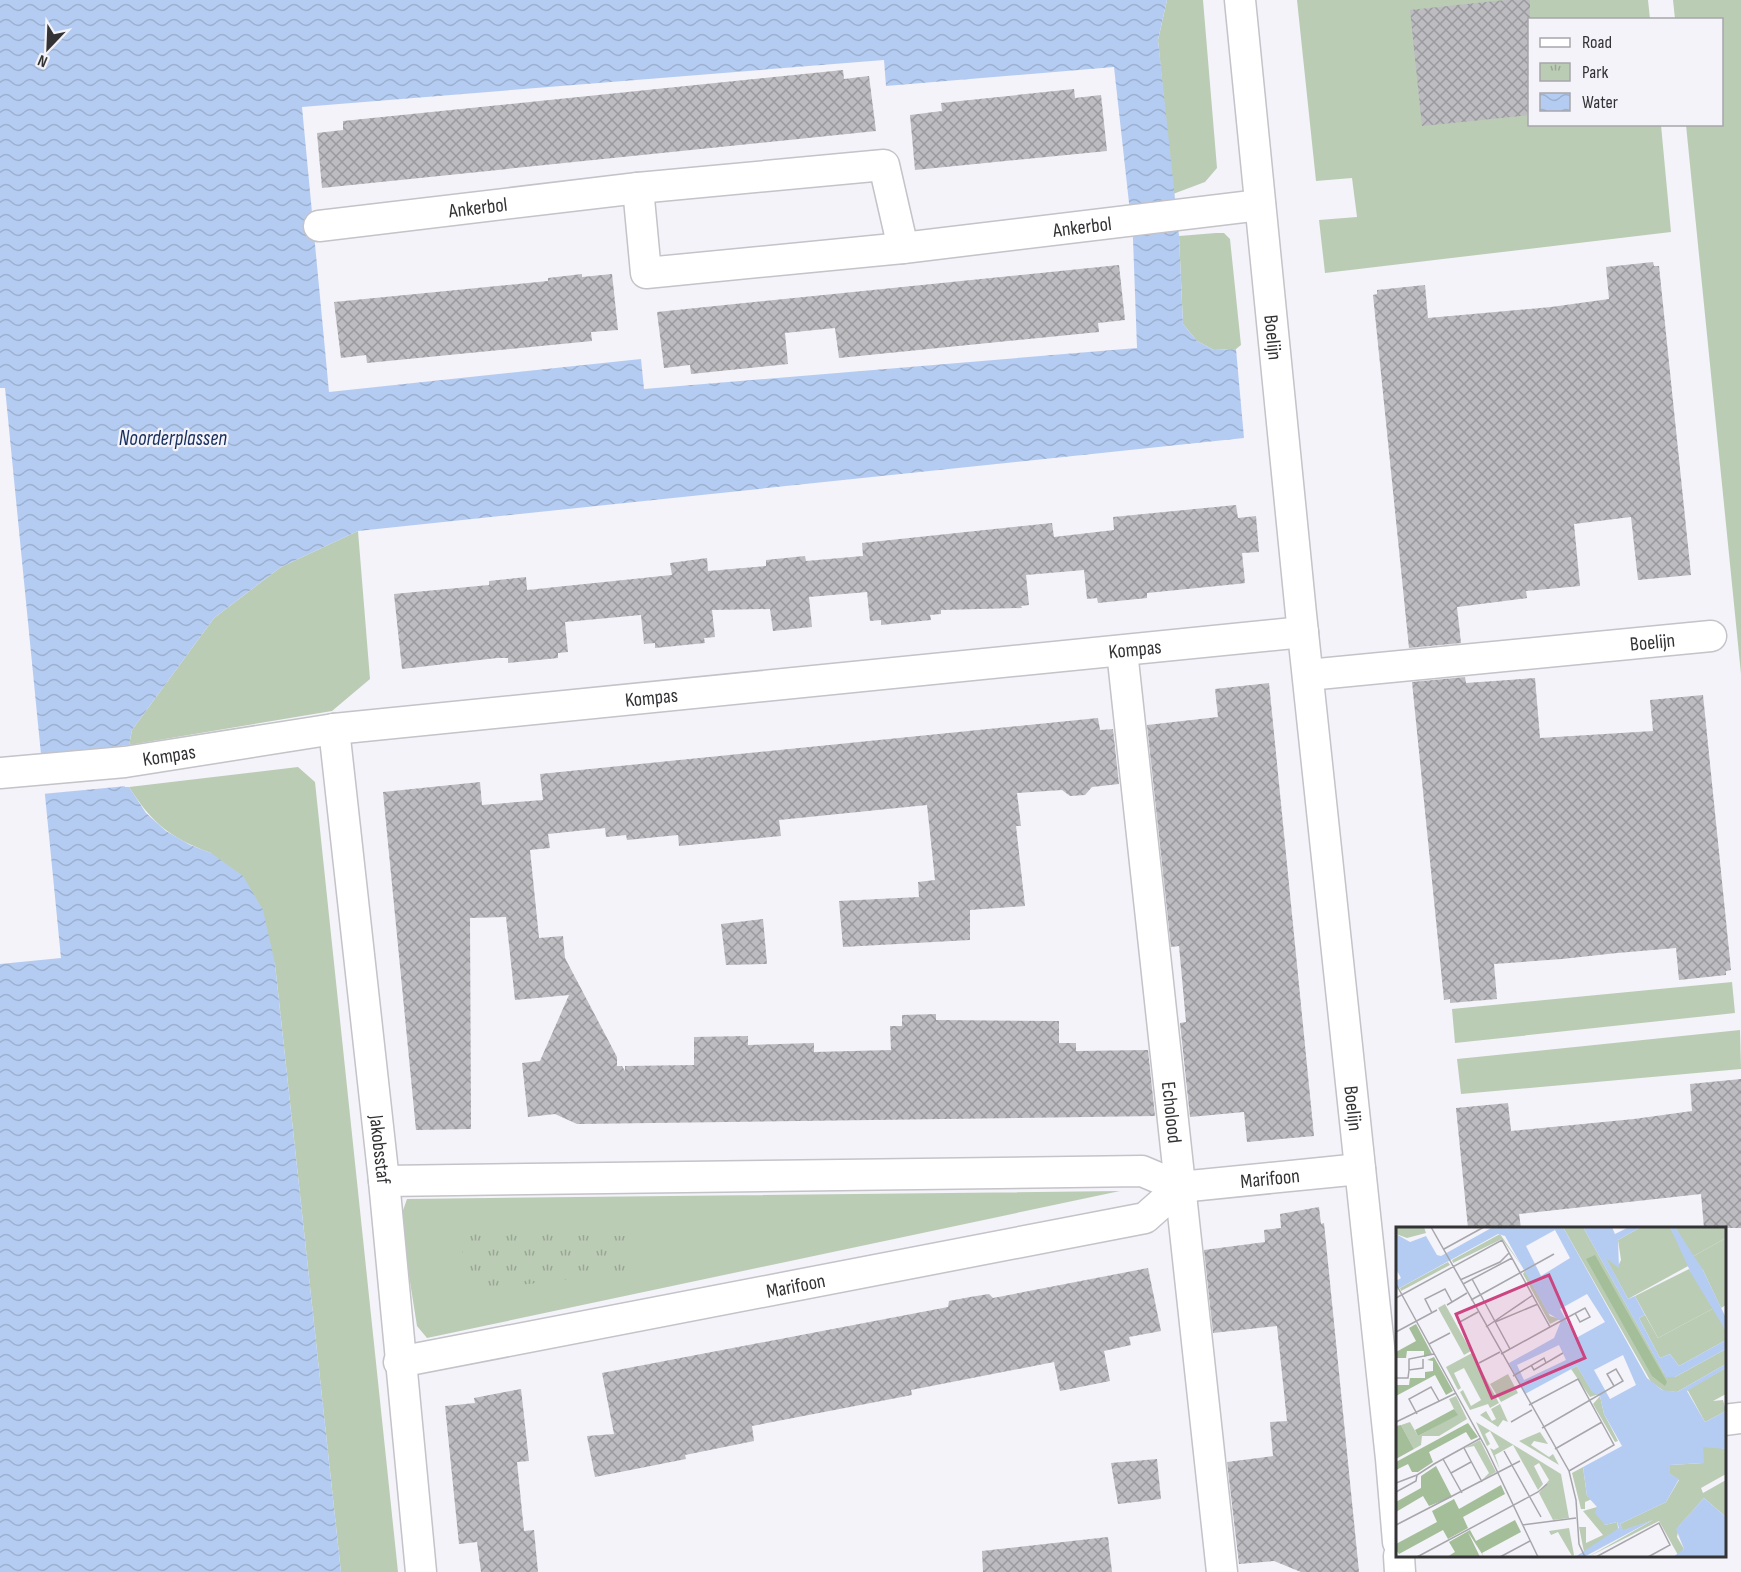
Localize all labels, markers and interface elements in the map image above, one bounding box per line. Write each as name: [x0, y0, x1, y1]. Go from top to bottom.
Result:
north arrow: [18, 18, 78, 78]
legend: [1528, 18, 1723, 126]
text: Road: [1582, 32, 1612, 53]
text: N: [35, 50, 50, 71]
text: Park: [1582, 62, 1608, 83]
text: Water: [1582, 92, 1618, 113]
street label: Ankerbol: [446, 193, 509, 224]
street label: Ankerbol: [1051, 212, 1113, 243]
street label: Boelijn: [1258, 314, 1287, 361]
water label: Noorderplassen: [119, 426, 227, 451]
street label: Boelijn: [1629, 629, 1676, 657]
street label: Kompas: [1107, 635, 1163, 664]
street label: Kompas: [624, 684, 679, 713]
street label: Kompas: [141, 740, 197, 772]
street label: Echolood: [1156, 1080, 1186, 1144]
street label: Boelijn: [1338, 1084, 1367, 1132]
street label: Jakobsstaf: [364, 1113, 395, 1185]
street label: Marifoon: [1239, 1164, 1301, 1194]
inset map: [1396, 1227, 1726, 1557]
street label: Marifoon: [764, 1269, 827, 1304]

